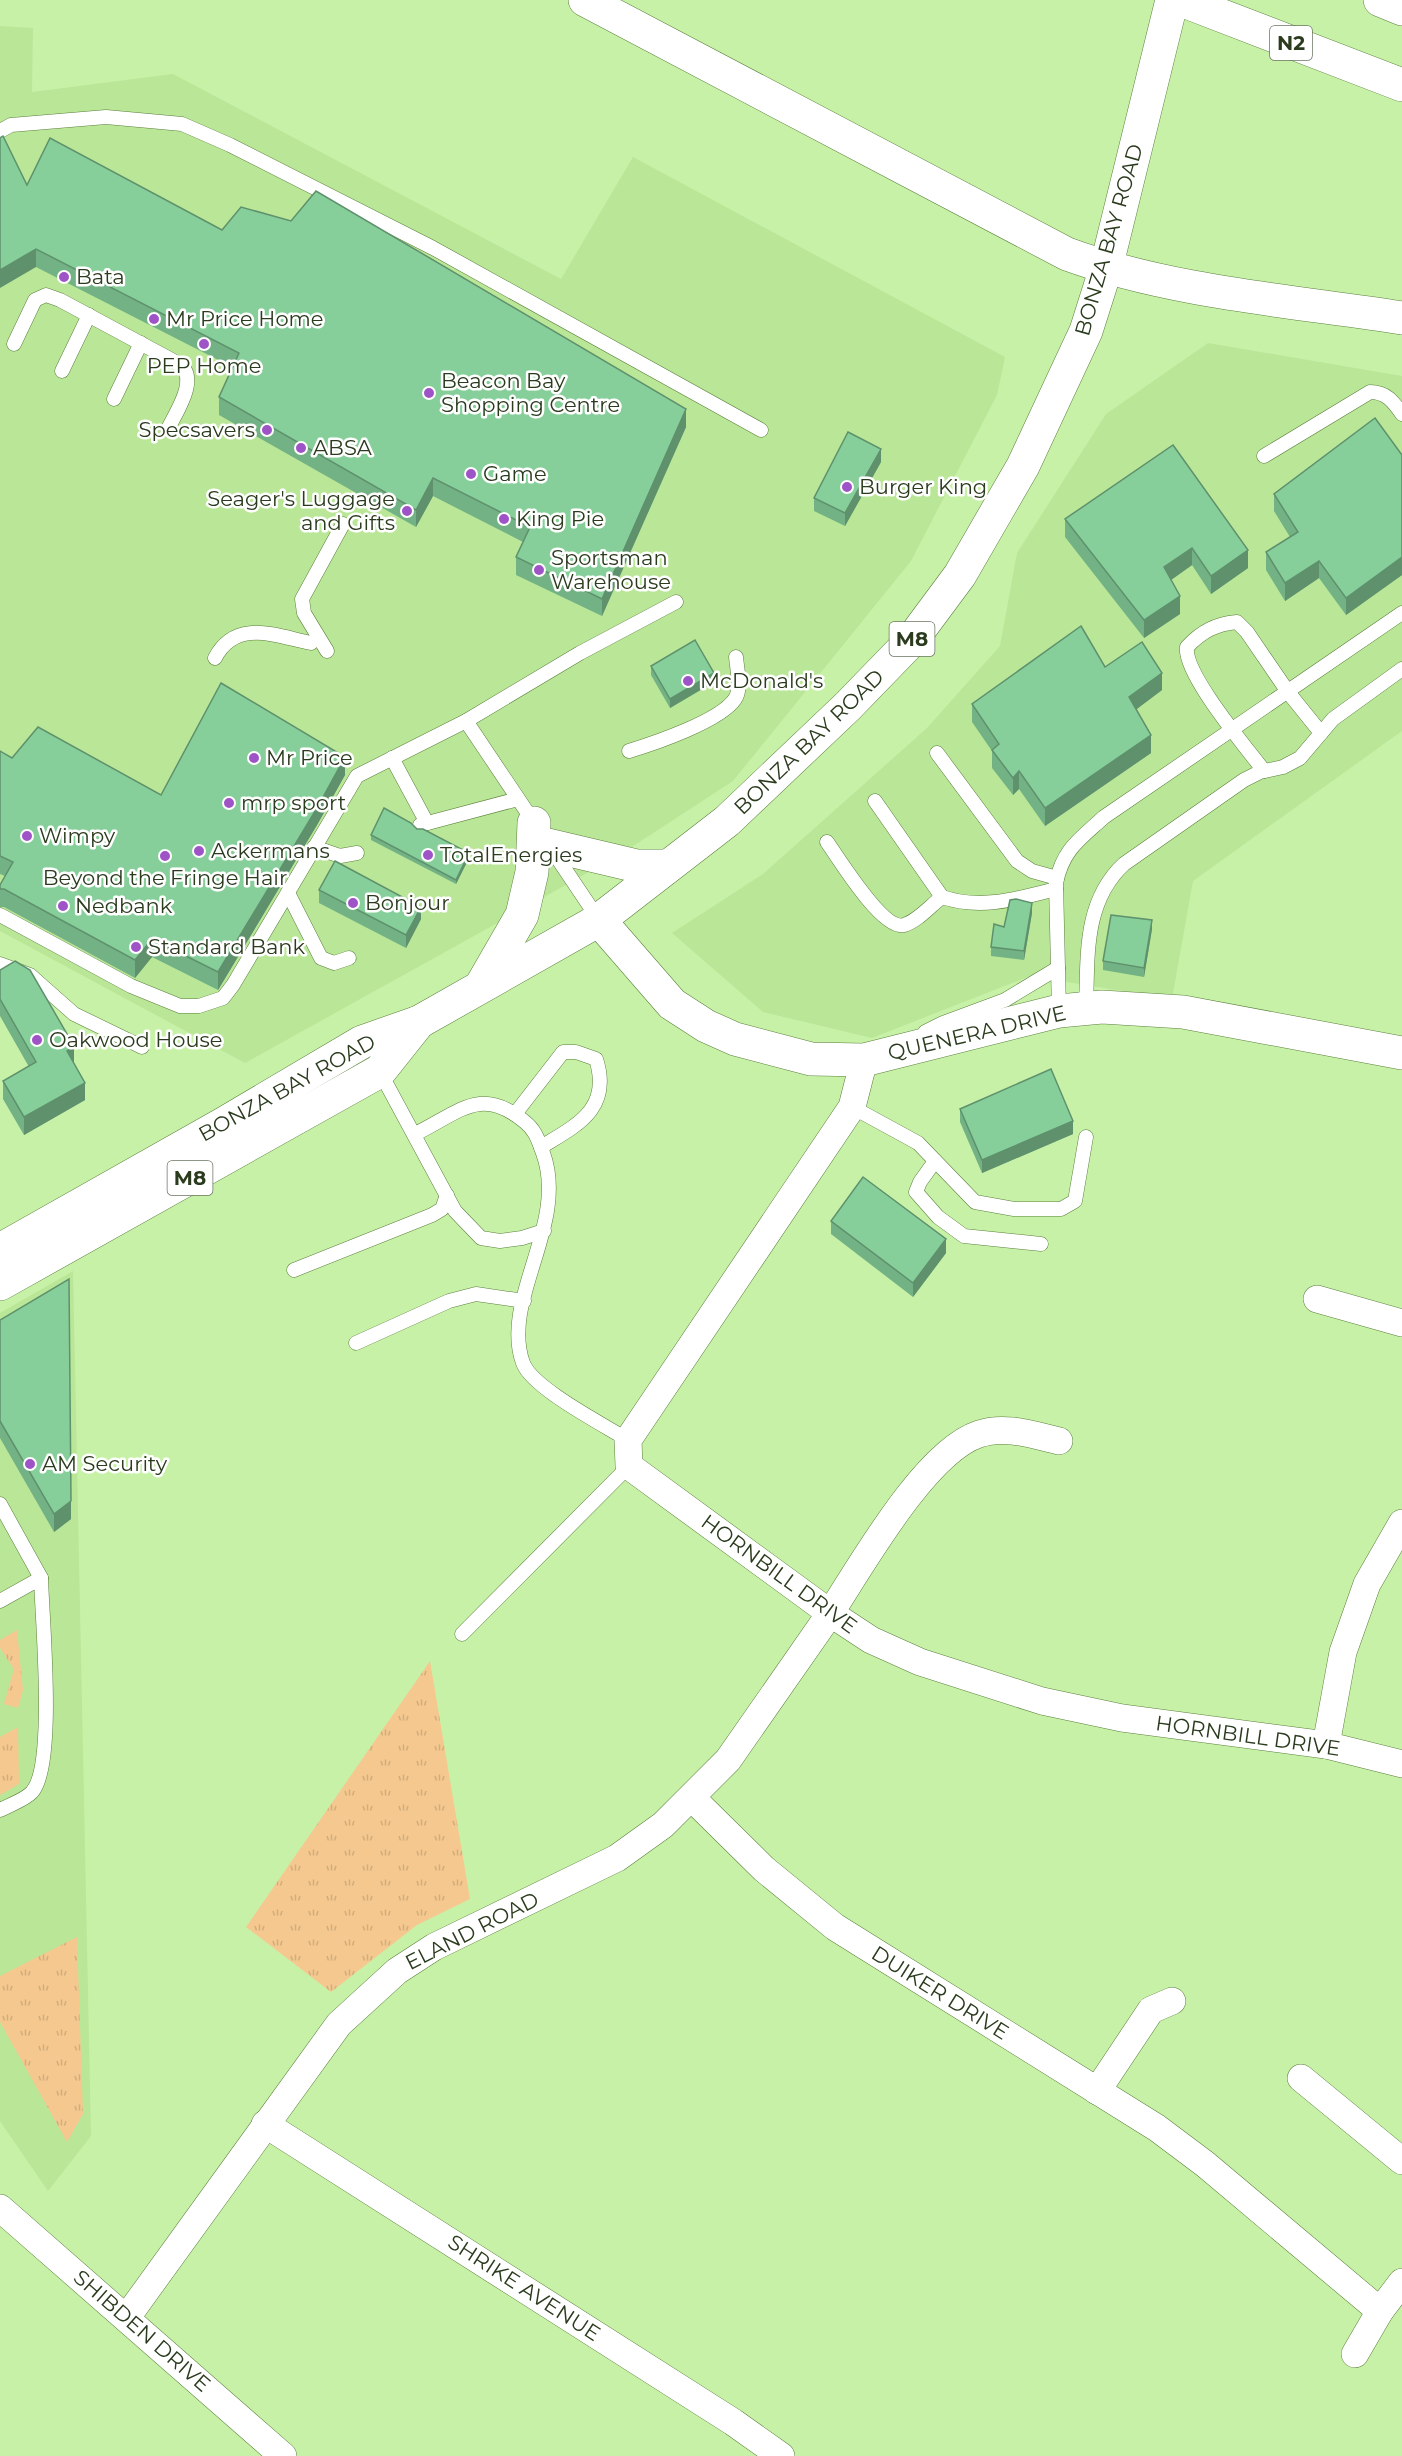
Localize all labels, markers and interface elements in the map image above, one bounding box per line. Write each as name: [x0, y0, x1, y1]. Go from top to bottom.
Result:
road number: N2: [1270, 26, 1312, 60]
street label: BONZA BAY ROAD: [1069, 141, 1148, 339]
place label: Bata: [76, 264, 125, 289]
marker: Bata: [57, 270, 71, 284]
place label: Mr Price Home: [166, 306, 324, 331]
marker: Mr Price Home: [147, 312, 161, 326]
marker: PEP Home: [197, 337, 211, 351]
place label: PEP Home: [147, 353, 261, 378]
place label: Beacon Bay Shopping Centre: [441, 368, 620, 417]
marker: Beacon Bay Shopping Centre: [422, 386, 436, 400]
place label: Specsavers: [139, 417, 255, 442]
marker: Specsavers: [260, 423, 274, 437]
place label: ABSA: [313, 435, 373, 460]
marker: ABSA: [294, 441, 308, 455]
place label: Game: [483, 461, 547, 486]
marker: Game: [464, 467, 478, 481]
place label: Burger King: [859, 474, 987, 499]
marker: Burger King: [840, 480, 854, 494]
place label: Seager's Luggage and Gifts: [207, 486, 395, 535]
marker: Seager's Luggage and Gifts: [400, 504, 414, 518]
place label: King Pie: [516, 506, 604, 531]
marker: King Pie: [497, 512, 511, 526]
place label: Sportsman Warehouse: [551, 545, 671, 594]
marker: Sportsman Warehouse: [532, 563, 546, 577]
road number: M8: [890, 622, 934, 656]
street label: BONZA BAY ROAD: [729, 664, 889, 820]
place label: McDonald's: [700, 668, 823, 693]
marker: McDonald's: [681, 674, 695, 688]
place label: Mr Price: [266, 745, 353, 770]
marker: Mr Price: [247, 751, 261, 765]
place label: mrp sport: [241, 790, 346, 815]
marker: mrp sport: [222, 796, 236, 810]
place label: Wimpy: [39, 823, 116, 848]
marker: Wimpy: [20, 829, 34, 843]
place label: Ackermans: [211, 838, 330, 863]
place label: TotalEnergies: [440, 842, 582, 867]
marker: Ackermans: [192, 844, 206, 858]
marker: TotalEnergies: [421, 848, 435, 862]
marker: Beyond the Fringe Hair: [158, 849, 172, 863]
place label: Beyond the Fringe Hair: [43, 865, 287, 890]
place label: Bonjour: [365, 890, 450, 915]
place label: Nedbank: [75, 893, 173, 918]
marker: Bonjour: [346, 896, 360, 910]
marker: Nedbank: [56, 899, 70, 913]
place label: Standard Bank: [148, 934, 306, 959]
marker: Standard Bank: [129, 940, 143, 954]
street label: QUENERA DRIVE: [885, 1000, 1068, 1065]
place label: Oakwood House: [49, 1027, 223, 1052]
street label: BONZA BAY ROAD: [194, 1029, 380, 1147]
marker: Oakwood House: [30, 1033, 44, 1047]
road number: M8: [168, 1161, 213, 1195]
place label: AM Security: [42, 1451, 168, 1476]
marker: AM Security: [23, 1457, 37, 1471]
street label: HORNBILL DRIVE: [697, 1509, 862, 1638]
street label: HORNBILL DRIVE: [1154, 1710, 1342, 1761]
street label: ELAND ROAD: [401, 1886, 543, 1975]
street label: DUIKER DRIVE: [867, 1940, 1013, 2045]
street label: SHRIKE AVENUE: [443, 2229, 605, 2346]
street label: SHIBDEN DRIVE: [69, 2264, 216, 2397]

